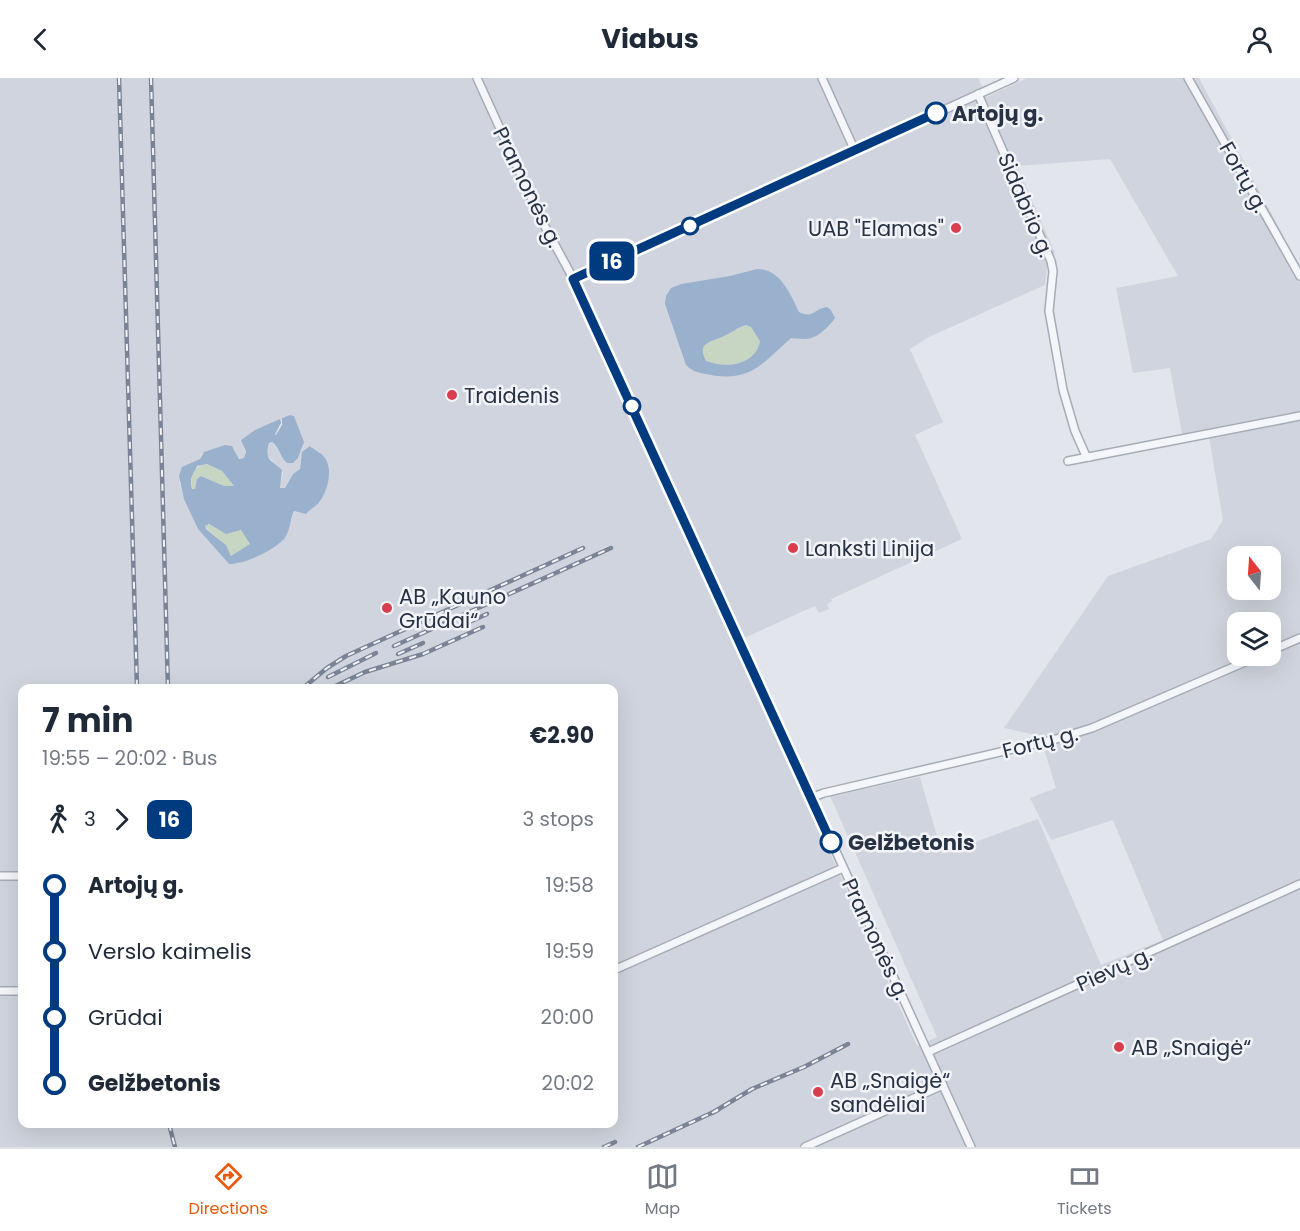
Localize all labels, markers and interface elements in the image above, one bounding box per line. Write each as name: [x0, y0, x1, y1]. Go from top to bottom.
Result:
text: Viabus: [601, 20, 699, 57]
icon: back: [24, 23, 57, 56]
icon: person: [1243, 23, 1276, 56]
place label: Artojų g.: [952, 99, 1043, 128]
marker: Artojų g.: [925, 102, 947, 124]
street label: Pramonės g.: [486, 122, 570, 252]
street label: Fortų g.: [1213, 136, 1275, 218]
street label: Sidabrio g.: [991, 148, 1061, 262]
place label: UAB "Elamas": [808, 214, 944, 243]
unlabelled marker: [681, 217, 699, 235]
marker: UAB "Elamas": [949, 221, 963, 235]
line badge: 16: [585, 242, 639, 280]
text: 16: [601, 247, 623, 276]
place label: Traidenis: [464, 381, 559, 410]
marker: Traidenis: [445, 388, 459, 402]
unlabelled marker: [623, 397, 641, 415]
place label: Lanksti Linija: [805, 534, 934, 563]
marker: Lanksti Linija: [786, 541, 800, 555]
north arrow: [1227, 546, 1281, 600]
map controls: [1227, 546, 1281, 666]
place label: AB „Kauno Grūdai“: [399, 582, 506, 635]
marker: AB „Kauno Grūdai“: [380, 601, 394, 615]
button: layers: [1227, 612, 1281, 666]
text: 7 min: [42, 697, 134, 744]
street label: Fortų g.: [999, 719, 1081, 765]
text: €2.90: [530, 720, 594, 751]
text: 19:55 – 20:02 · Bus: [42, 744, 217, 772]
icon: walk: [42, 803, 75, 836]
icon: forward: [105, 803, 138, 836]
text: 3: [84, 805, 96, 833]
text: 16: [159, 805, 180, 834]
text: 3 stops: [522, 805, 594, 833]
place label: Gelžbetonis: [848, 828, 975, 857]
marker: Gelžbetonis: [820, 831, 842, 853]
text: Artojų g.: [88, 870, 184, 901]
text: 19:58: [546, 871, 594, 899]
street label: Pramonės g.: [835, 874, 917, 1004]
text: Verslo kaimelis: [88, 936, 252, 967]
text: 19:59: [546, 937, 594, 965]
street label: Pievų g.: [1072, 940, 1156, 998]
text: Grūdai: [88, 1002, 163, 1033]
text: 20:00: [541, 1003, 594, 1031]
place label: AB „Snaigė“: [1131, 1033, 1251, 1062]
marker: AB „Snaigė“: [1112, 1040, 1126, 1054]
place label: AB „Snaigė“ sandėliai: [830, 1066, 950, 1119]
text: Gelžbetonis: [88, 1068, 221, 1099]
text: 20:02: [542, 1069, 594, 1097]
marker: AB „Snaigė“ sandėliai: [811, 1085, 825, 1099]
tab: Directions: [188, 1160, 268, 1221]
tab: Map: [645, 1160, 680, 1221]
tab: Tickets: [1057, 1160, 1112, 1221]

